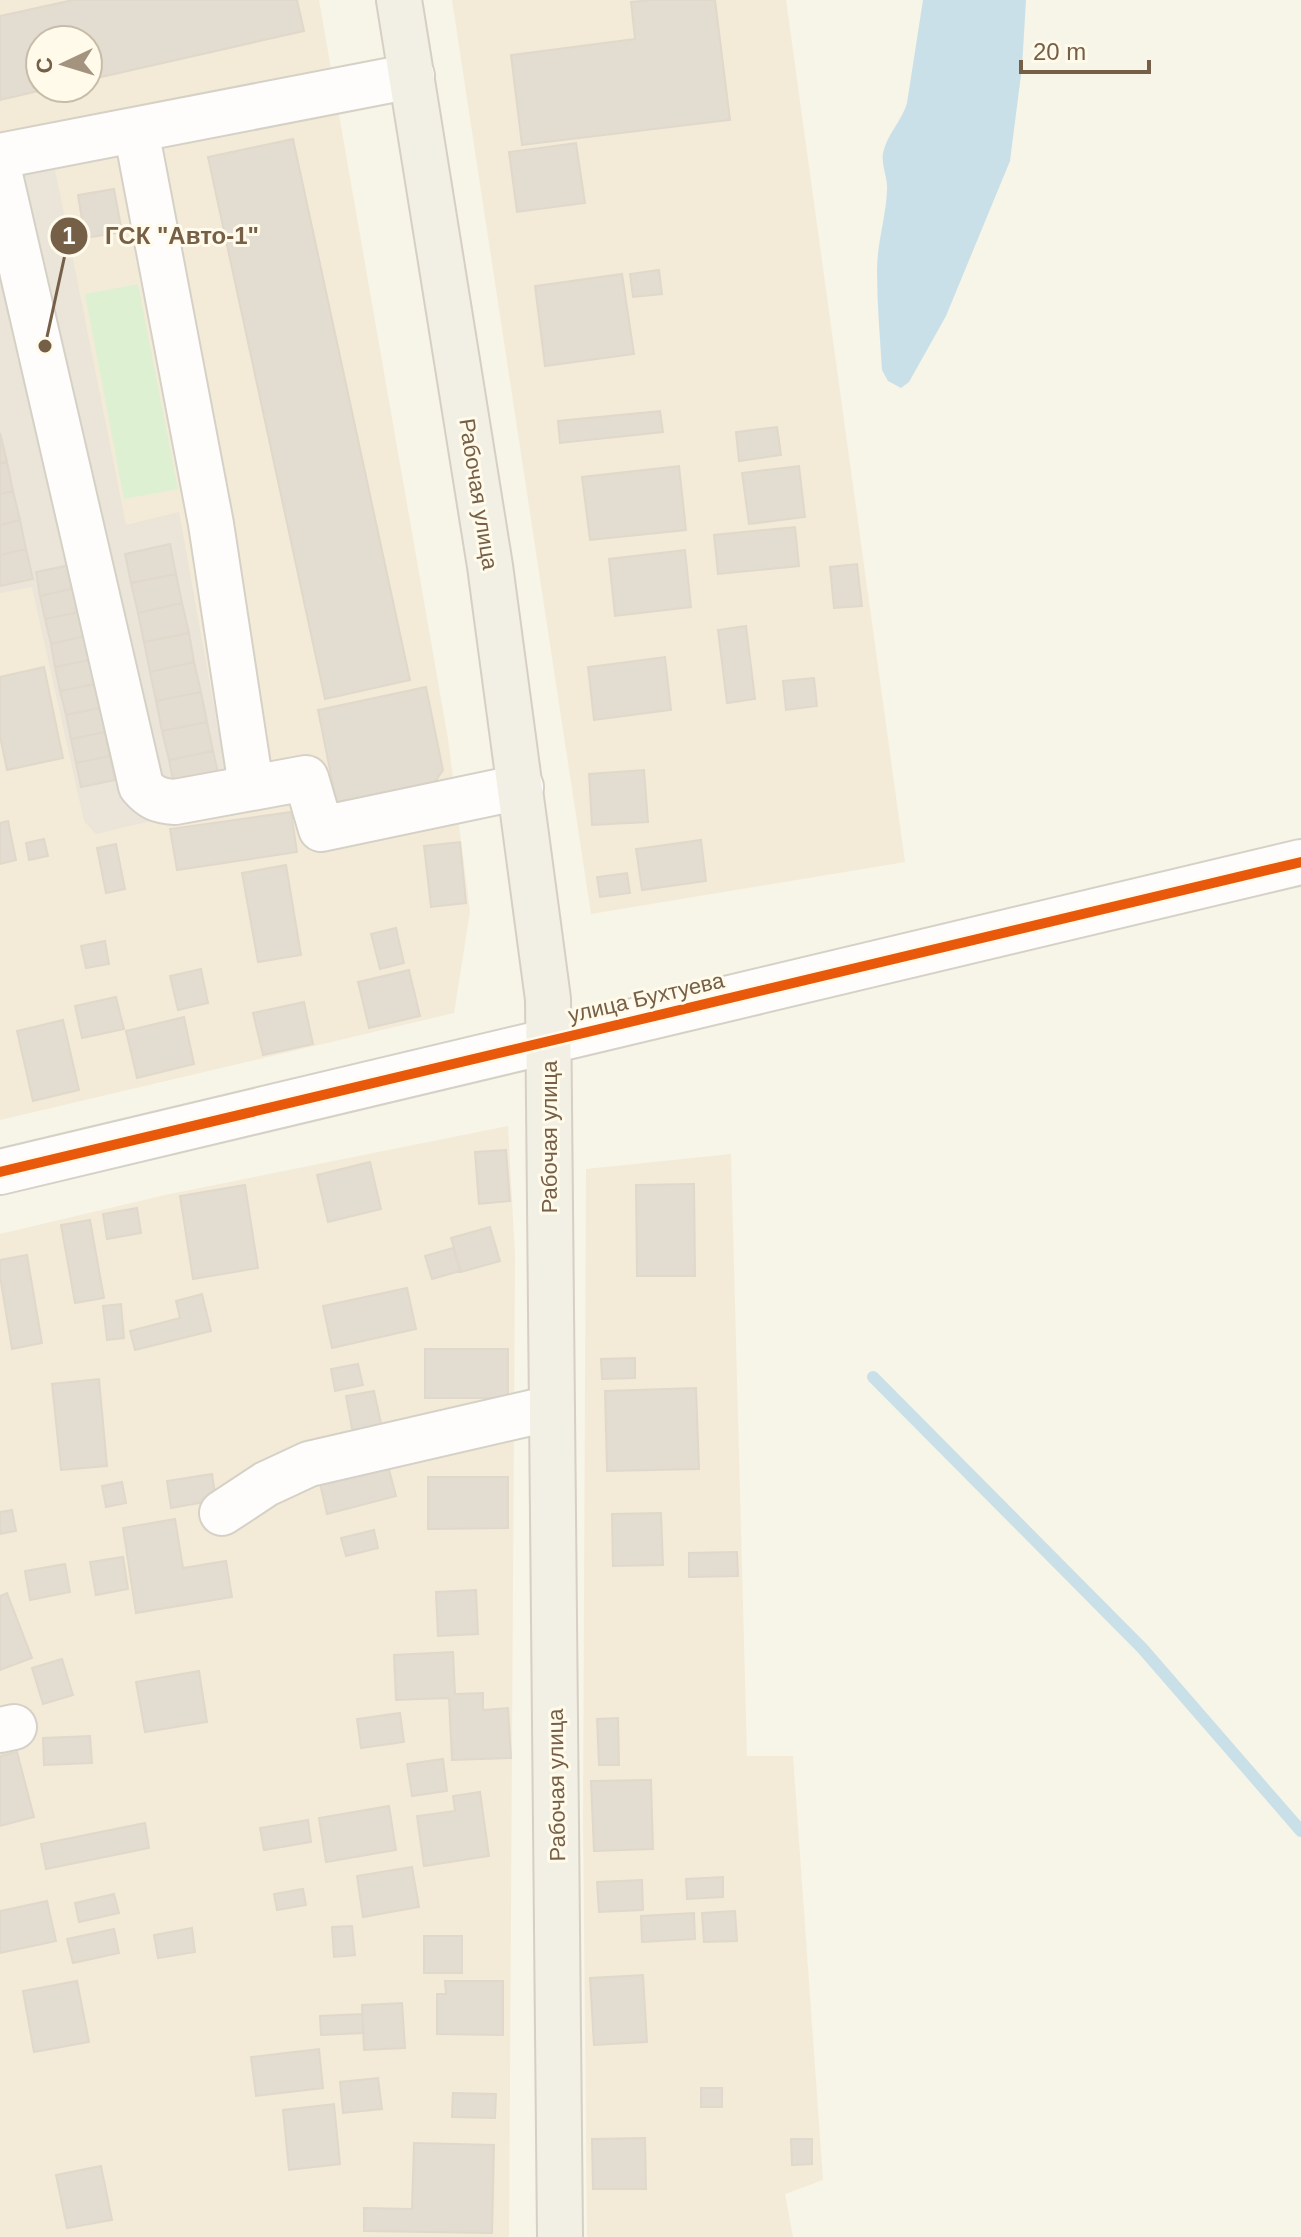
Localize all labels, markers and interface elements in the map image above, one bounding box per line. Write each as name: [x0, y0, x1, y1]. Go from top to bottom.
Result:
north arrow: [24, 24, 104, 104]
scale bar: [1021, 24, 1149, 74]
text: 20 m: [1033, 38, 1086, 65]
text: С: [32, 56, 58, 74]
callout: ГСК "Авто-1": [49, 212, 275, 260]
text: 1: [62, 222, 76, 249]
text: ГСК "Авто-1": [105, 222, 259, 249]
street label: Рабочая улица: [454, 417, 503, 572]
street label: улица Бухтуева: [566, 967, 727, 1028]
street label: Рабочая улица: [537, 1060, 562, 1213]
street label: Рабочая улица: [543, 1708, 570, 1862]

